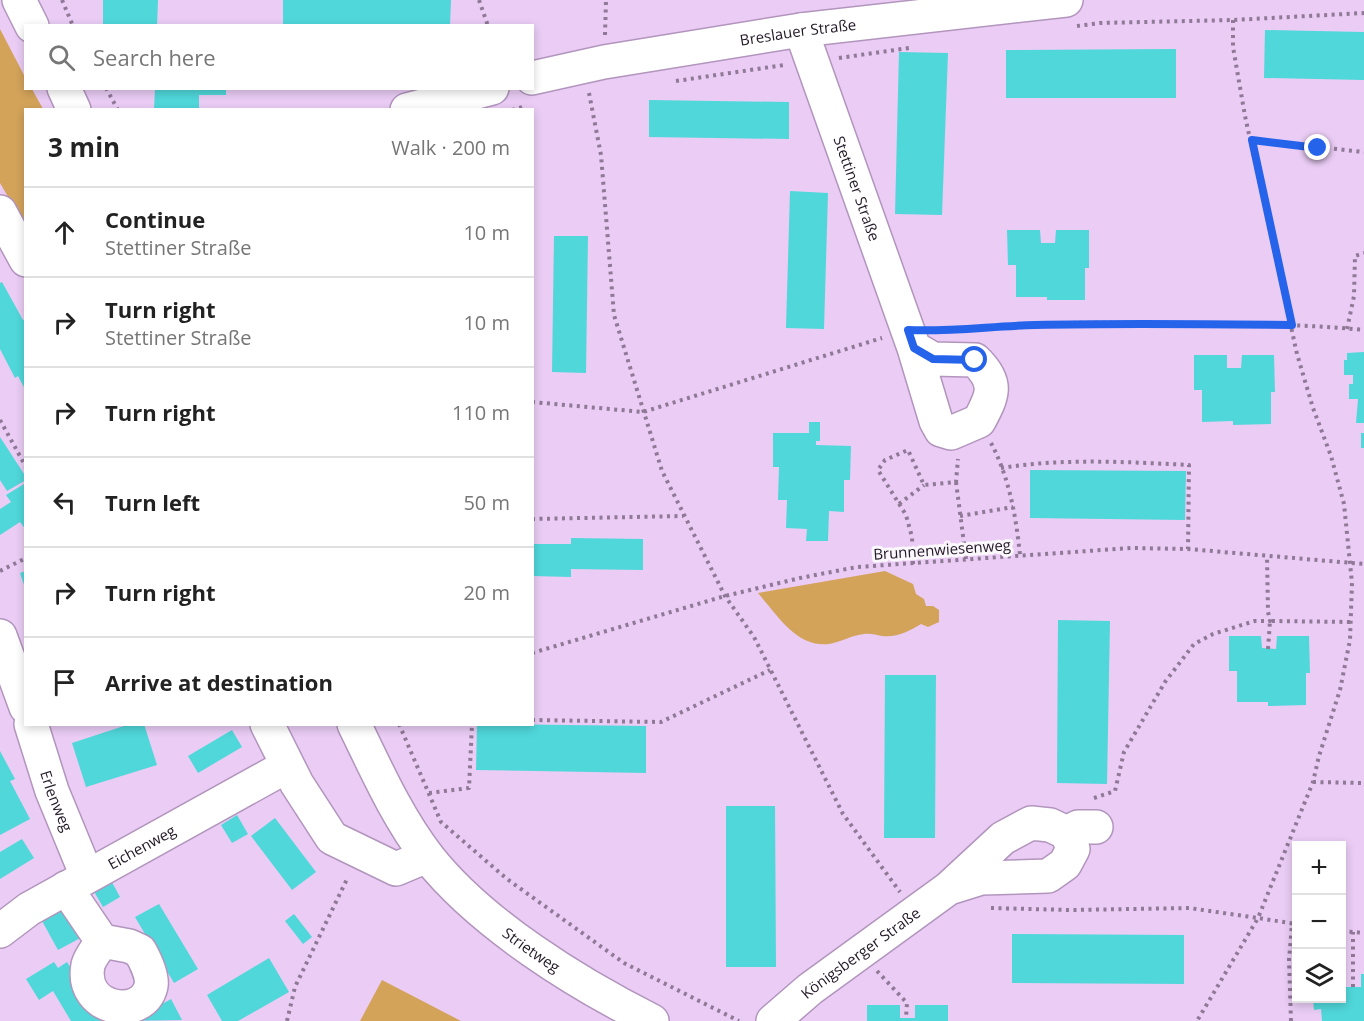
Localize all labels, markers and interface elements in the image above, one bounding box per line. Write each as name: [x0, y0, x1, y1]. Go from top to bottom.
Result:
street label: Breslauer Straße: [738, 14, 857, 50]
search box: [24, 24, 534, 90]
icon: search: [45, 41, 78, 74]
text: Search here: [93, 42, 216, 72]
text: 3 min: [48, 129, 120, 165]
street label: Stettiner Straße: [829, 133, 885, 244]
text: Walk · 200 m: [391, 134, 510, 161]
route end: [1304, 134, 1330, 160]
text: Continue: [105, 204, 205, 234]
icon: ahead: [48, 216, 81, 249]
text: 10 m: [463, 219, 510, 246]
text: Stettiner Straße: [105, 234, 252, 261]
text: Turn right: [105, 294, 216, 324]
icon: right: [48, 306, 81, 339]
text: 10 m: [463, 309, 510, 336]
text: Stettiner Straße: [105, 324, 252, 351]
route start: [961, 346, 987, 372]
icon: right: [48, 396, 81, 429]
text: Turn right: [105, 397, 216, 427]
text: 110 m: [452, 399, 510, 426]
icon: left: [48, 486, 81, 519]
text: Turn left: [105, 487, 200, 517]
text: 50 m: [463, 489, 510, 516]
street label: Brunnenwiesenweg: [873, 534, 1011, 564]
icon: right: [48, 576, 81, 609]
text: Turn right: [105, 577, 216, 607]
text: 20 m: [463, 579, 510, 606]
icon: arrive: [48, 666, 81, 699]
text: Arrive at destination: [105, 667, 333, 697]
street label: Erlenweg: [36, 768, 78, 834]
street label: Eichenweg: [104, 820, 179, 873]
map controls: [1292, 841, 1346, 1003]
button: +: [1292, 841, 1346, 895]
button: −: [1292, 895, 1346, 949]
street label: Königsberger Straße: [796, 902, 924, 1003]
street label: Strietweg: [499, 923, 564, 977]
button: layers: [1292, 949, 1346, 1003]

